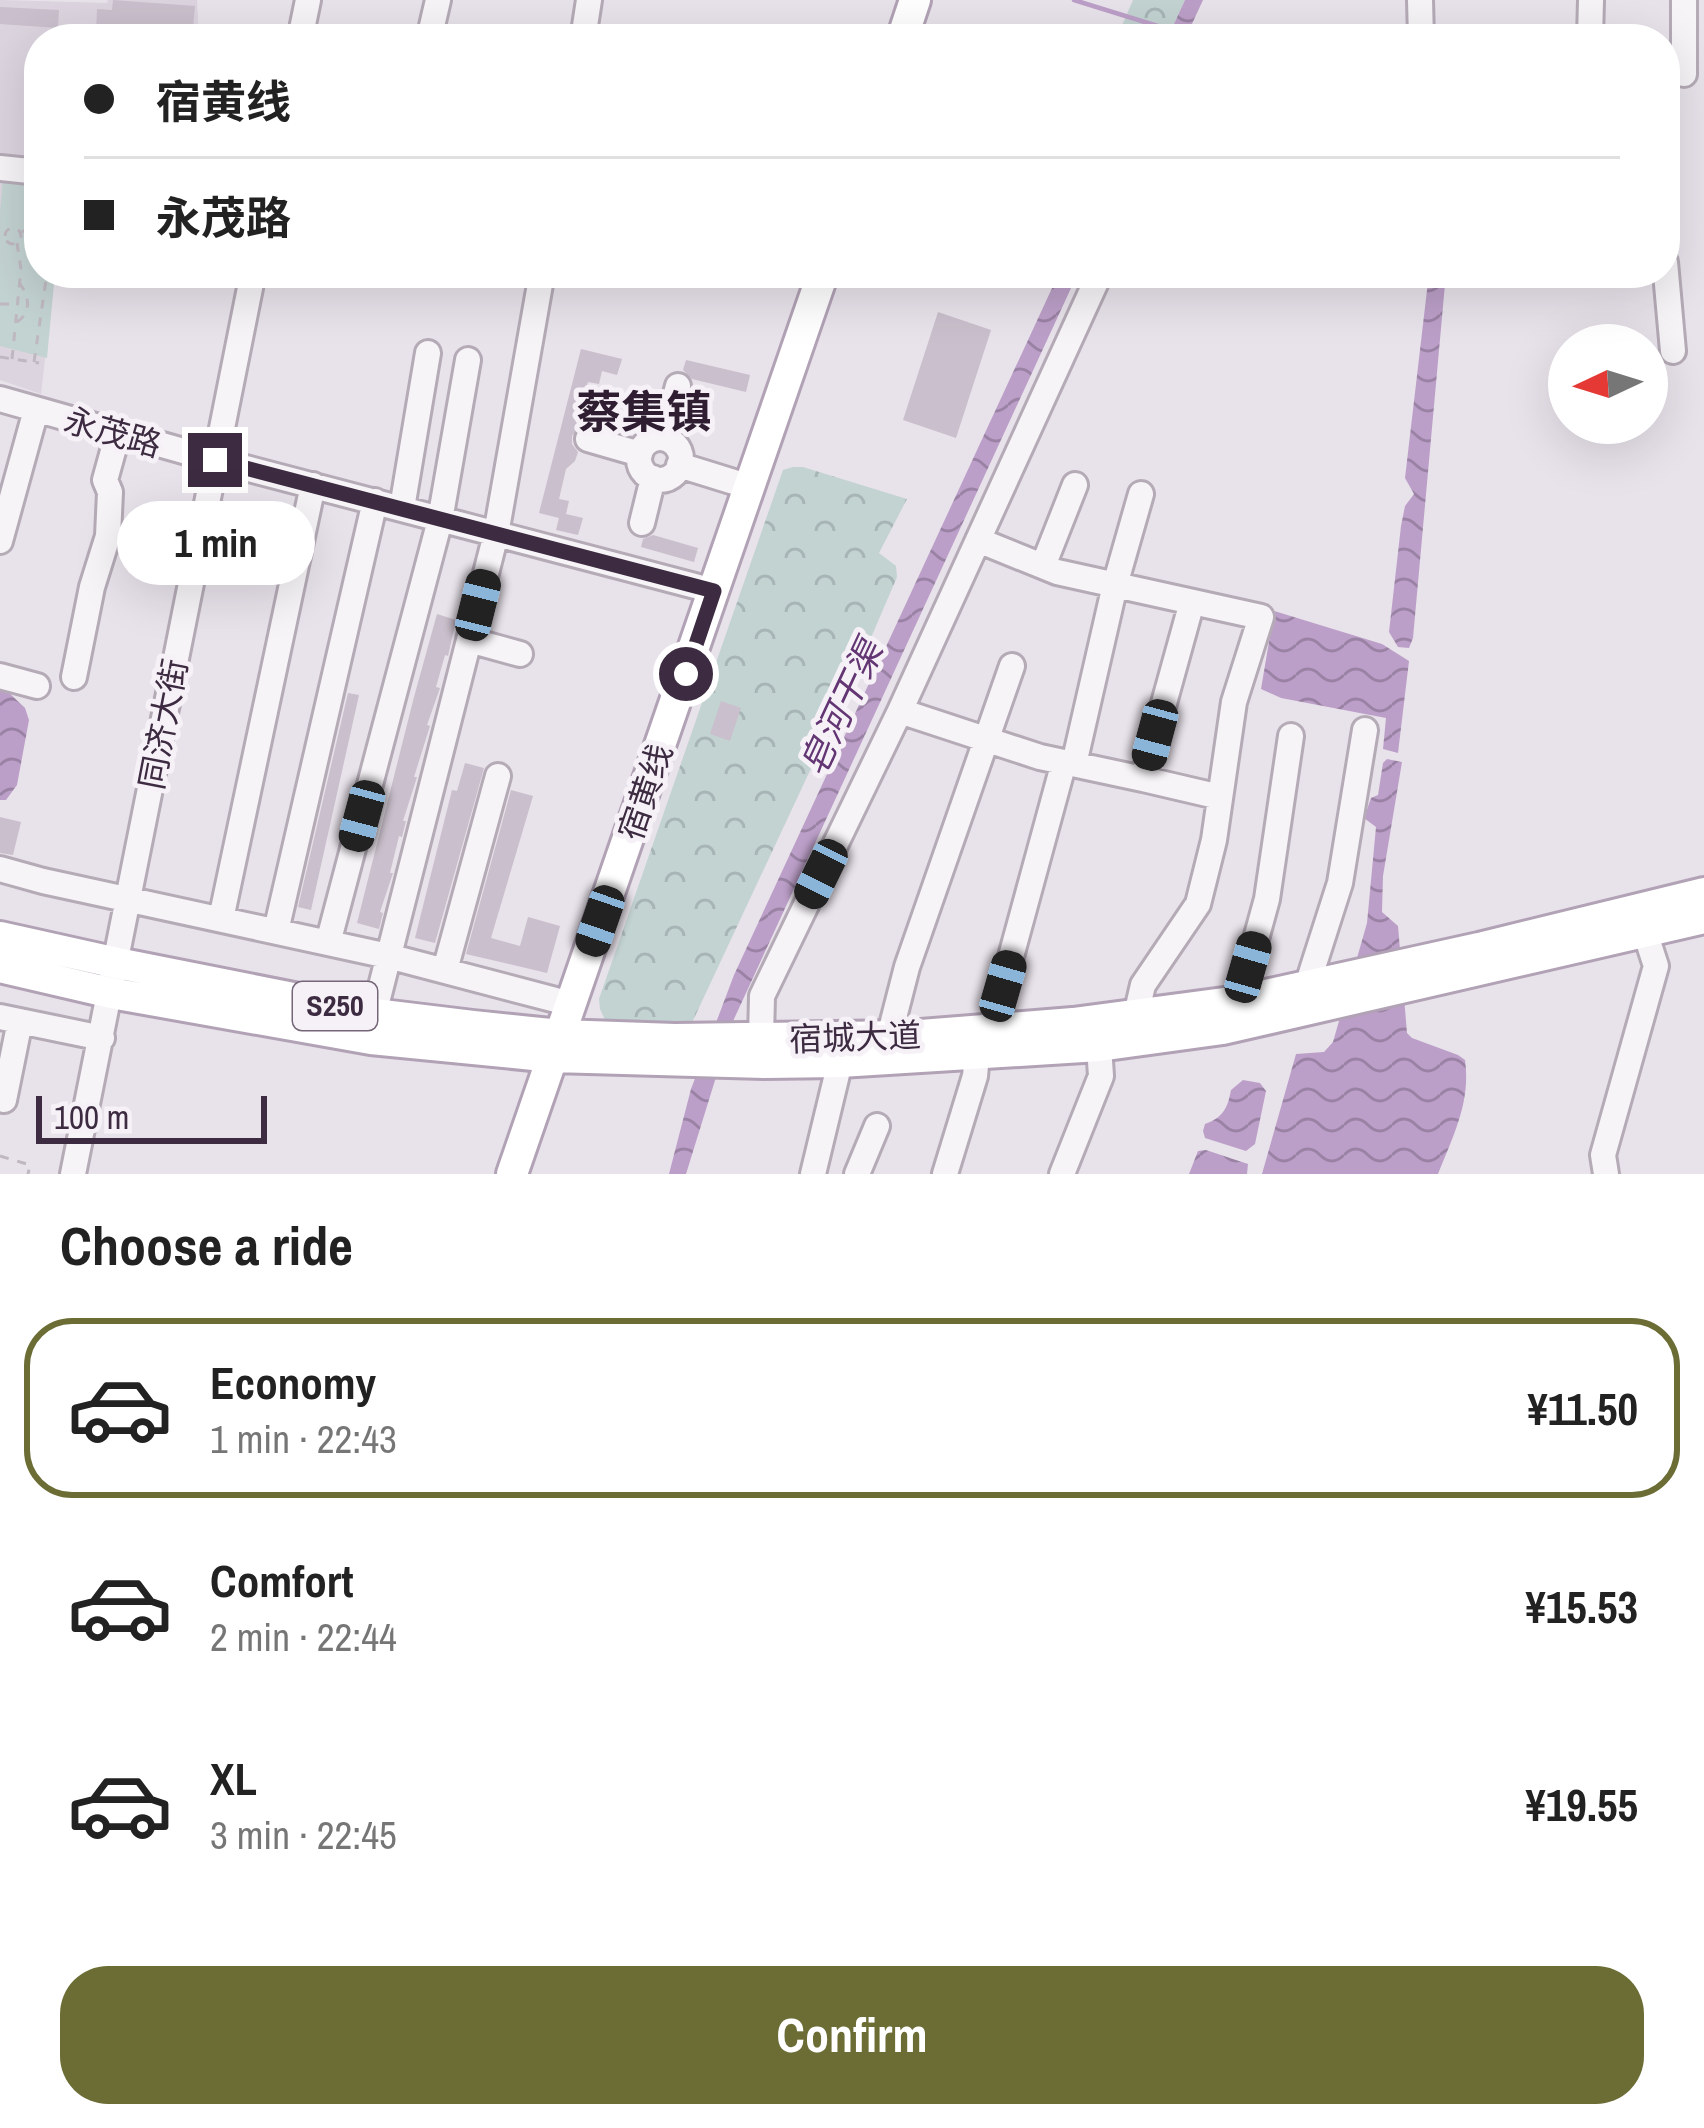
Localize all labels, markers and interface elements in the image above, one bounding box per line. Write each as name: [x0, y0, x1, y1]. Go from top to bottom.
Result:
text: 宿黄线: [156, 71, 291, 132]
text: 永茂路: [156, 187, 291, 248]
north arrow: [1548, 324, 1668, 444]
map controls: [1548, 324, 1668, 444]
district label: 蔡集镇: [576, 381, 712, 442]
street label: 永茂路: [59, 397, 167, 467]
route end: [188, 433, 242, 487]
callout: 1 min: [116, 502, 314, 586]
text: 1 min: [174, 517, 258, 569]
car: [452, 566, 504, 644]
water label: 皂河干渠: [789, 628, 895, 783]
route start: [659, 647, 713, 701]
street label: 同济大街: [129, 655, 197, 793]
car: [1128, 696, 1182, 774]
street label: 宿黄线: [608, 738, 682, 846]
car: [335, 777, 389, 855]
car: [789, 834, 853, 914]
car: [571, 881, 629, 961]
car: [1221, 927, 1275, 1007]
car: [976, 946, 1030, 1026]
road number: S250: [293, 982, 377, 1030]
street label: 宿城大道: [788, 1013, 922, 1061]
scale bar: [36, 1090, 267, 1143]
text: 100 m: [54, 1095, 129, 1139]
text: Choose a ride: [60, 1209, 353, 1282]
text: Economy: [210, 1352, 376, 1413]
icon: car: [66, 1354, 174, 1462]
text: ¥11.50: [1527, 1378, 1638, 1439]
text: 1 min · 22:43: [210, 1413, 397, 1465]
text: Comfort: [210, 1550, 353, 1611]
icon: car: [66, 1552, 174, 1660]
text: ¥15.53: [1525, 1576, 1638, 1637]
text: 2 min · 22:44: [210, 1611, 397, 1663]
text: XL: [210, 1748, 257, 1809]
icon: car: [66, 1750, 174, 1858]
text: ¥19.55: [1525, 1774, 1638, 1835]
text: 3 min · 22:45: [210, 1809, 397, 1861]
button: Confirm: [60, 1966, 1644, 2104]

